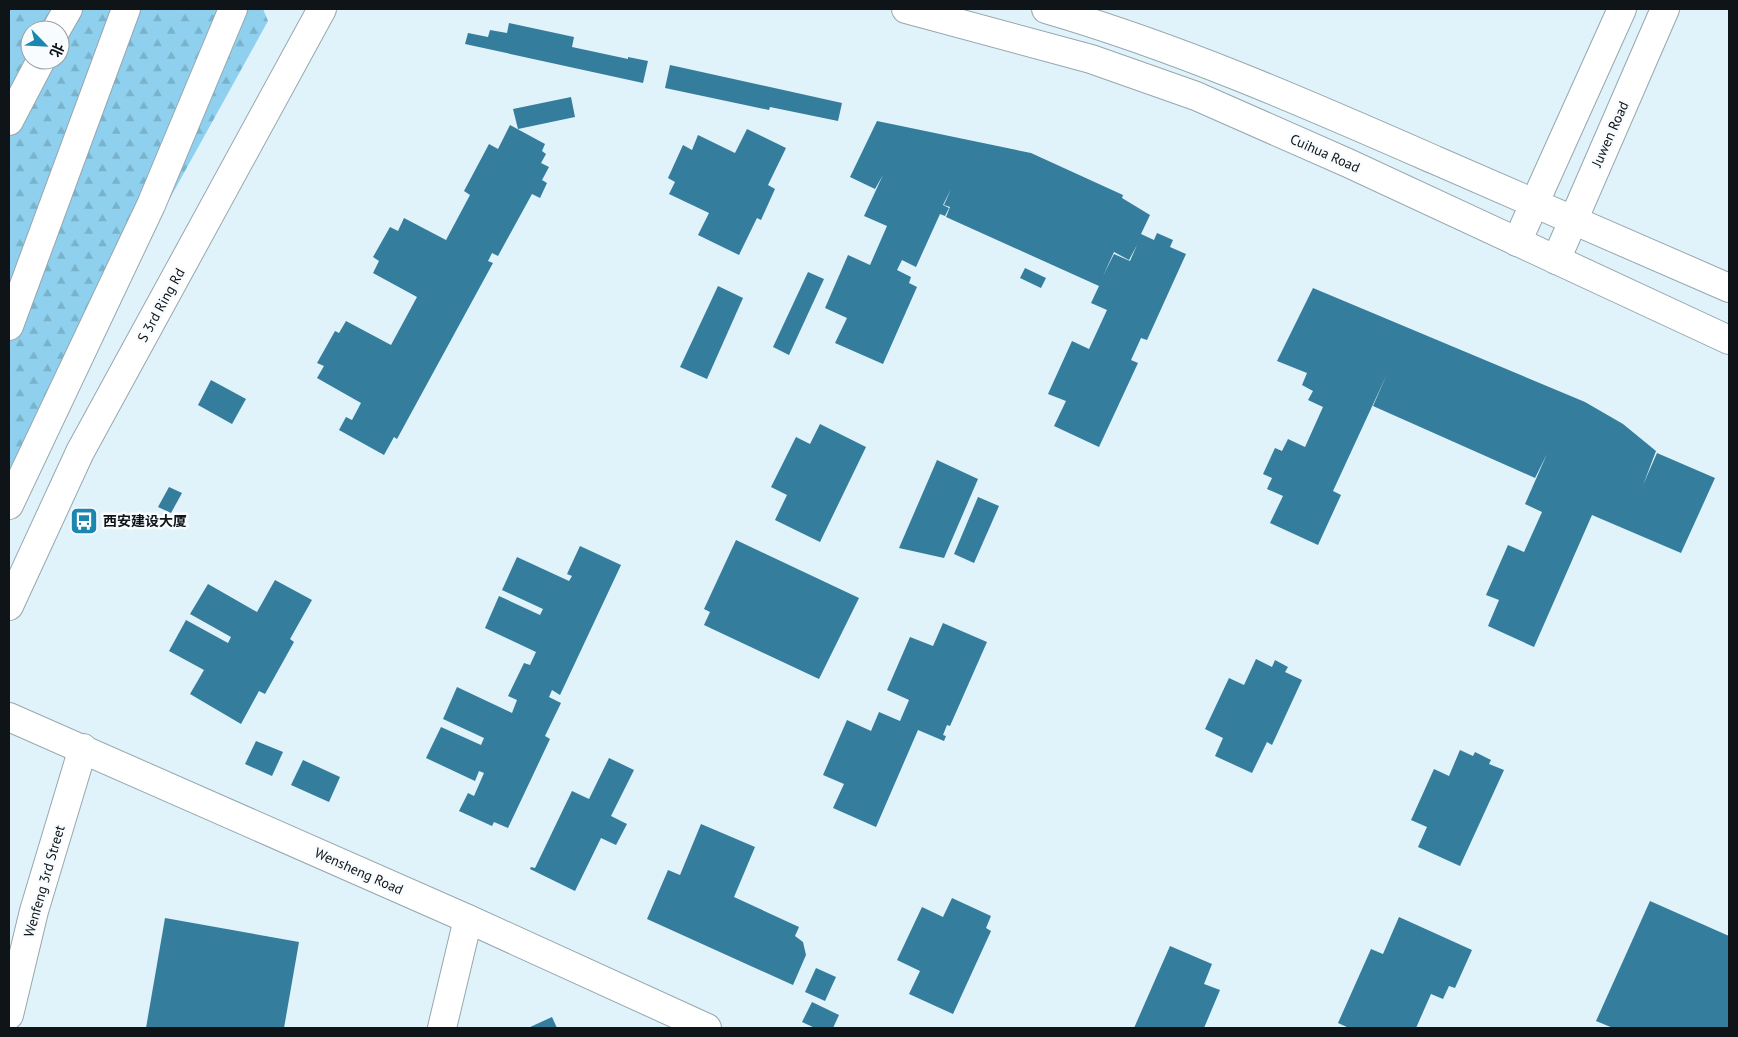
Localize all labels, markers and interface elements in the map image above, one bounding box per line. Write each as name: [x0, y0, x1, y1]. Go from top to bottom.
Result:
north arrow: [20, 20, 70, 70]
text: 北: [46, 40, 68, 60]
street label: Juwen Road: [1587, 98, 1632, 171]
street label: Cuihua Road: [1287, 130, 1363, 176]
street label: S 3rd Ring Rd: [133, 265, 189, 345]
bus stop icon: 西安建设大厦: [69, 506, 99, 536]
place label: 西安建设大厦: [103, 512, 187, 530]
street label: Wenfeng 3rd Street: [19, 823, 69, 939]
street label: Wensheng Road: [312, 843, 406, 899]

